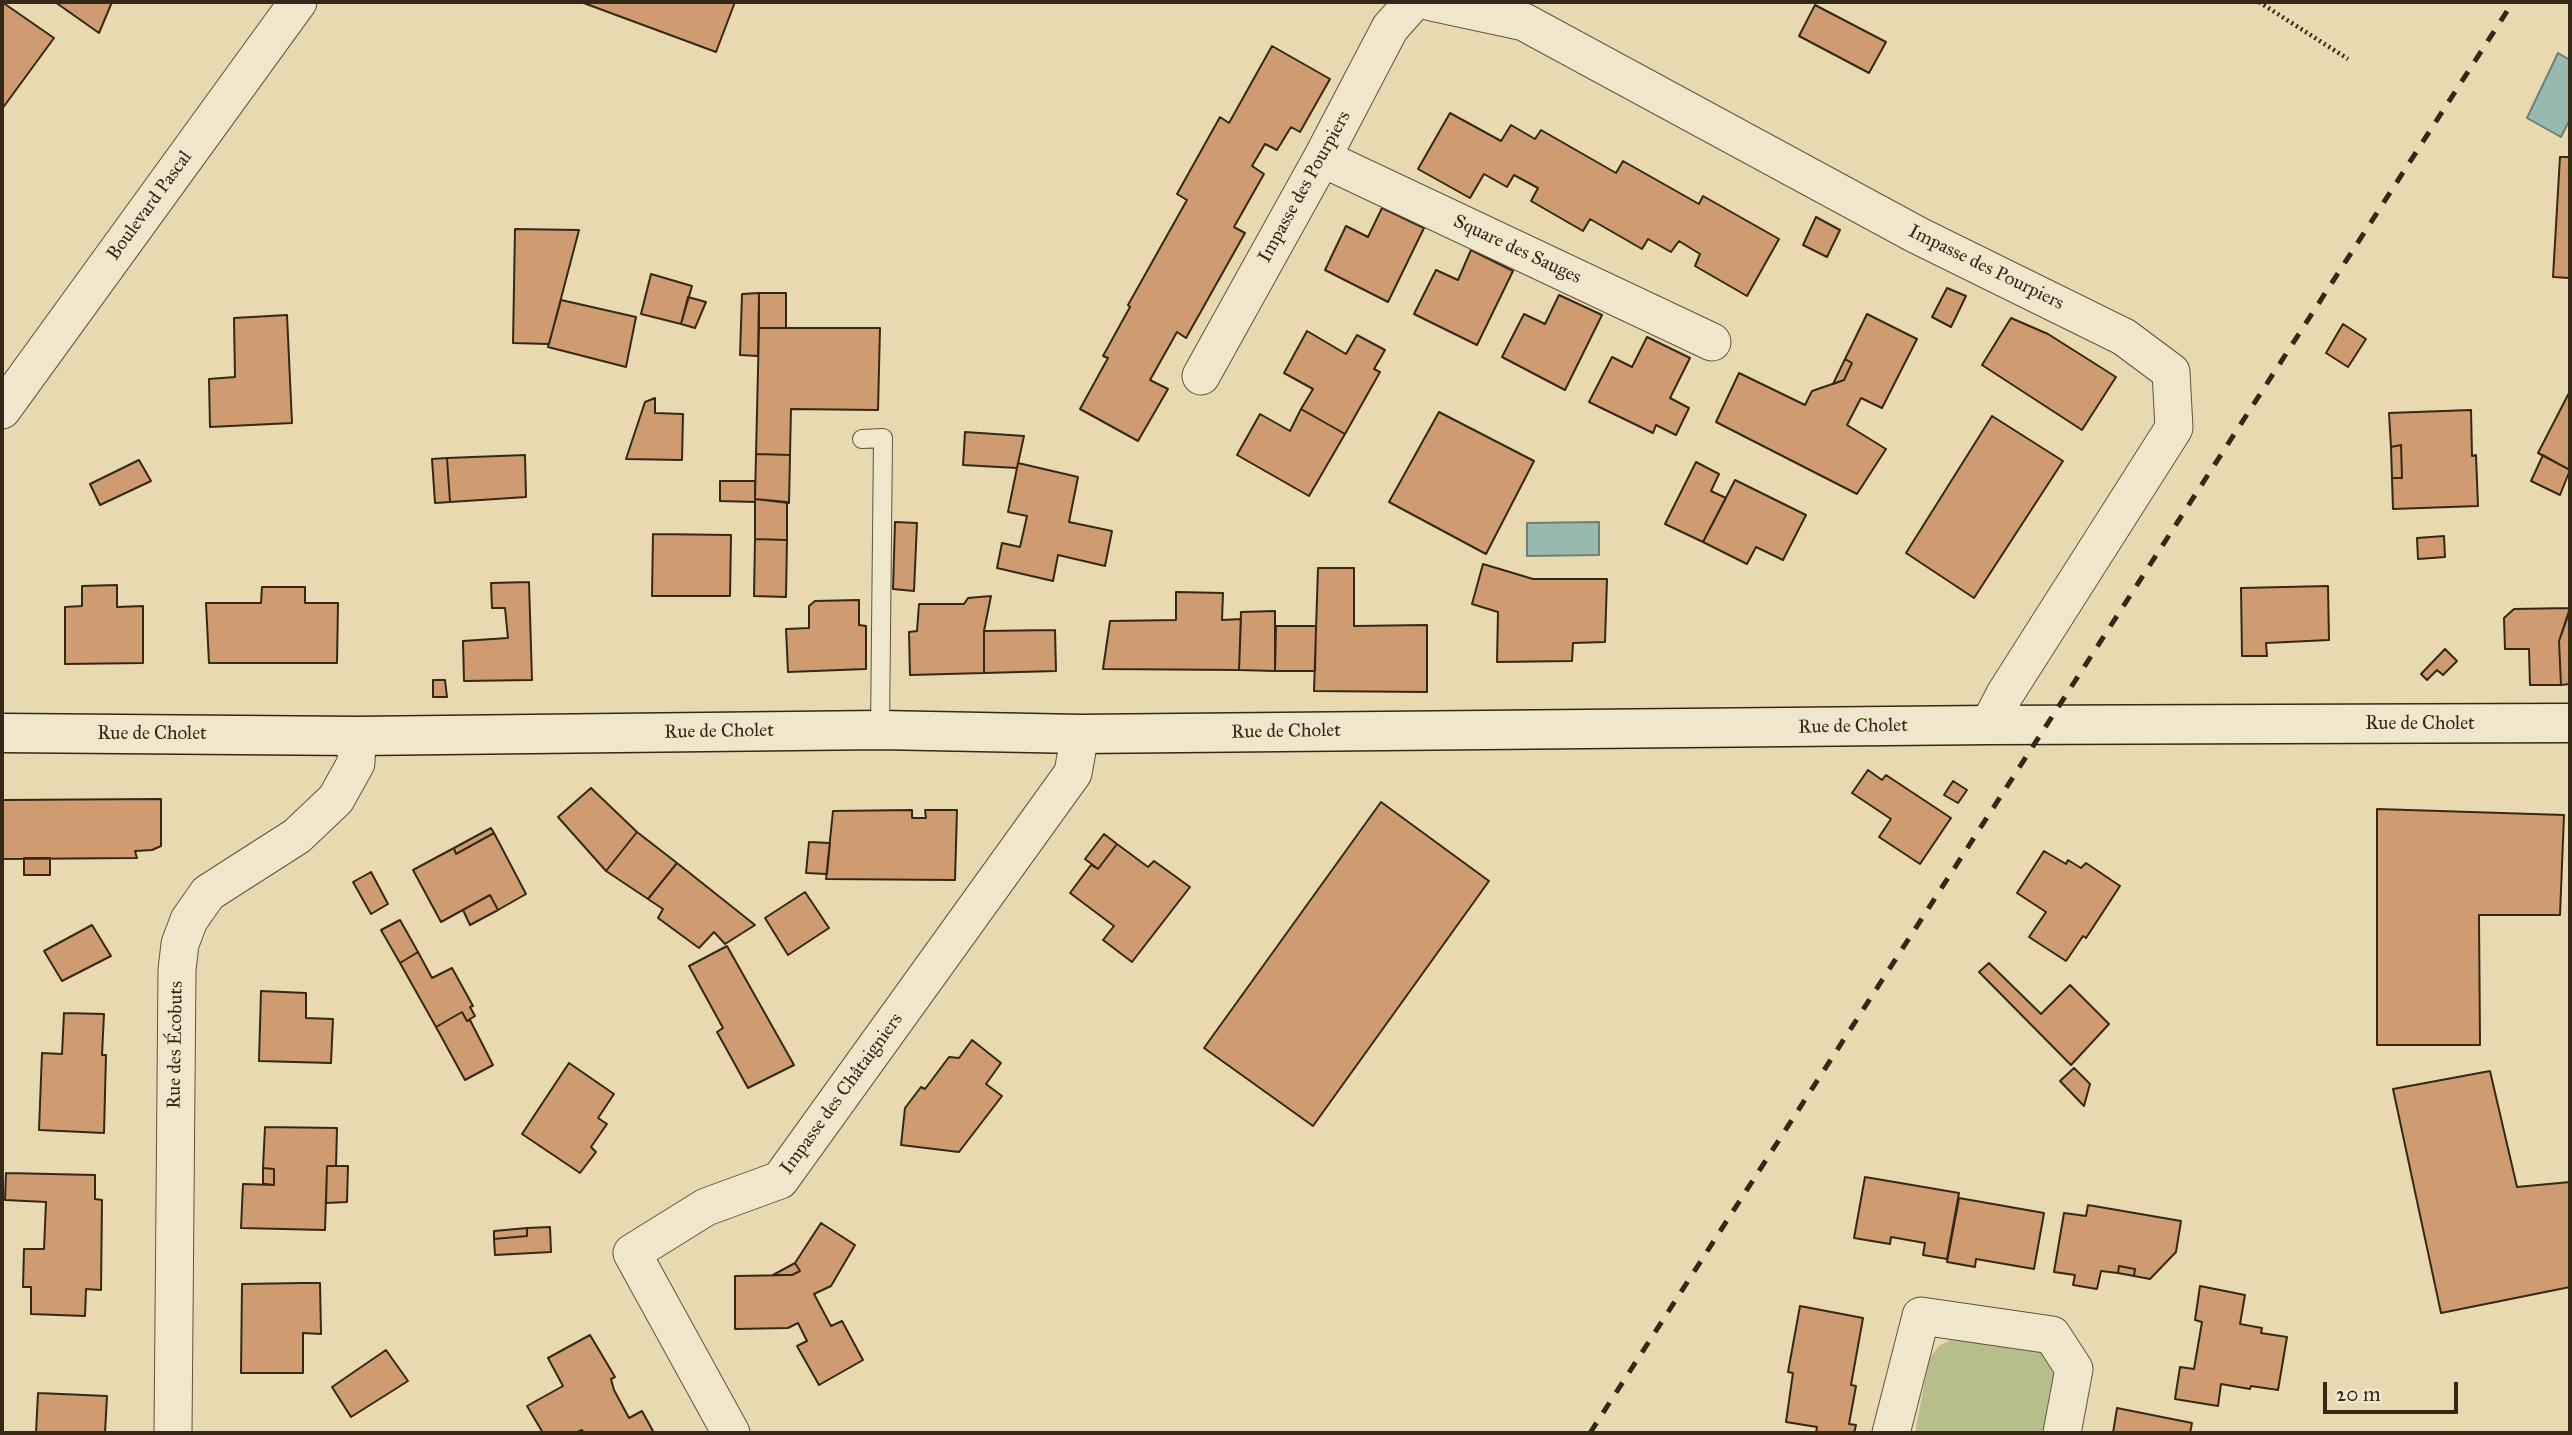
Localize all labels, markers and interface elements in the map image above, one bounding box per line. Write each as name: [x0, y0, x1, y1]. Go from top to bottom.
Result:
street label: Impasse des Pourpiers: [1254, 107, 1356, 267]
street label: Boulevard Pascal: [103, 147, 197, 265]
street label: Square des Sauges: [1449, 210, 1585, 290]
street label: Impasse des Pourpiers: [1905, 220, 2067, 316]
street label: Rue de Cholet: [2365, 713, 2475, 735]
street label: Rue de Cholet: [1798, 715, 1908, 739]
street label: Rue de Cholet: [664, 720, 774, 744]
street label: Rue de Cholet: [1231, 720, 1341, 744]
street label: Rue de Cholet: [97, 723, 207, 745]
street label: Rue des Écobuts: [163, 981, 189, 1109]
street label: Impasse des Châtaigniers: [776, 1009, 908, 1179]
scale bar: [2327, 1368, 2462, 1412]
text: 20 m: [2336, 1381, 2381, 1407]

